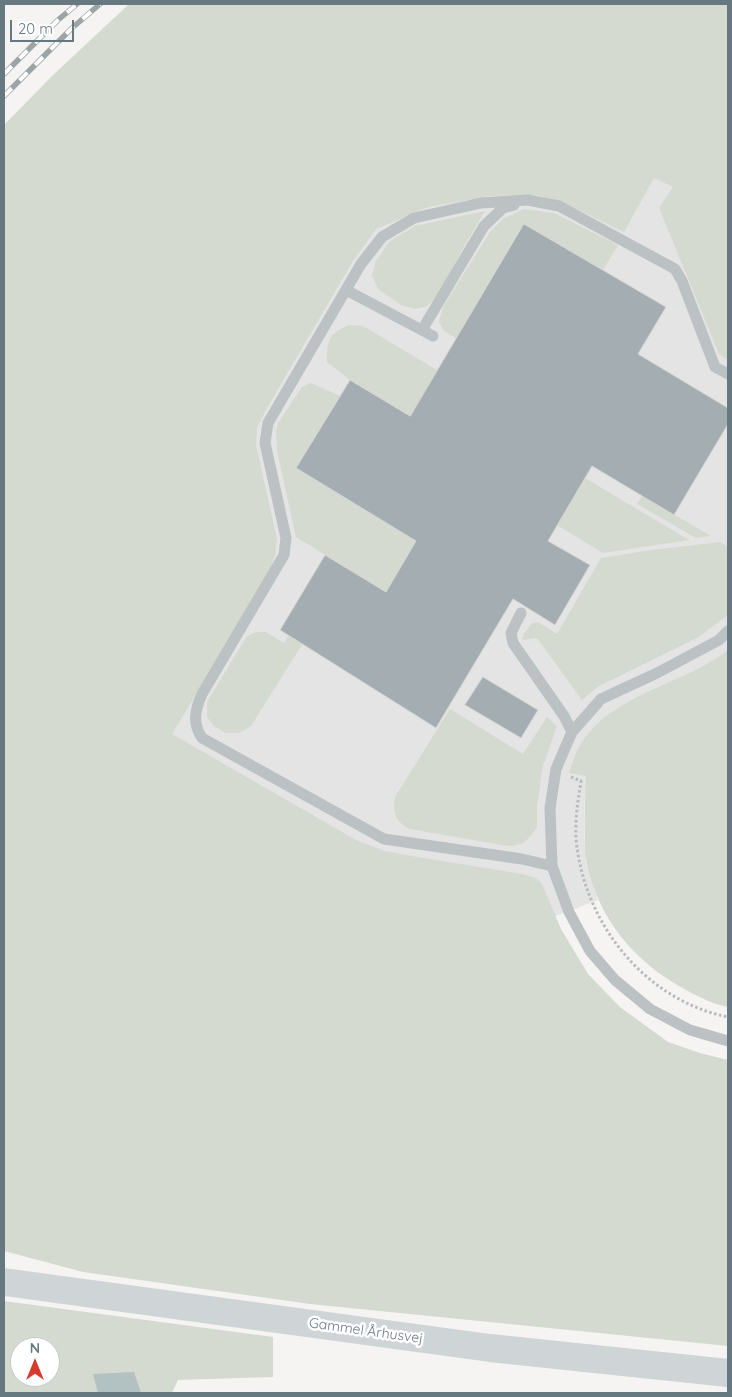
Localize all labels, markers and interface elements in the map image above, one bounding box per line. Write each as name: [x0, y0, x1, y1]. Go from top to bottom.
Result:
scale bar: [12, 10, 76, 42]
text: 20 m: [18, 19, 53, 38]
street label: Gammel Århusvej: [308, 1315, 424, 1347]
north arrow: [10, 1337, 60, 1387]
text: N: [30, 1339, 40, 1357]

